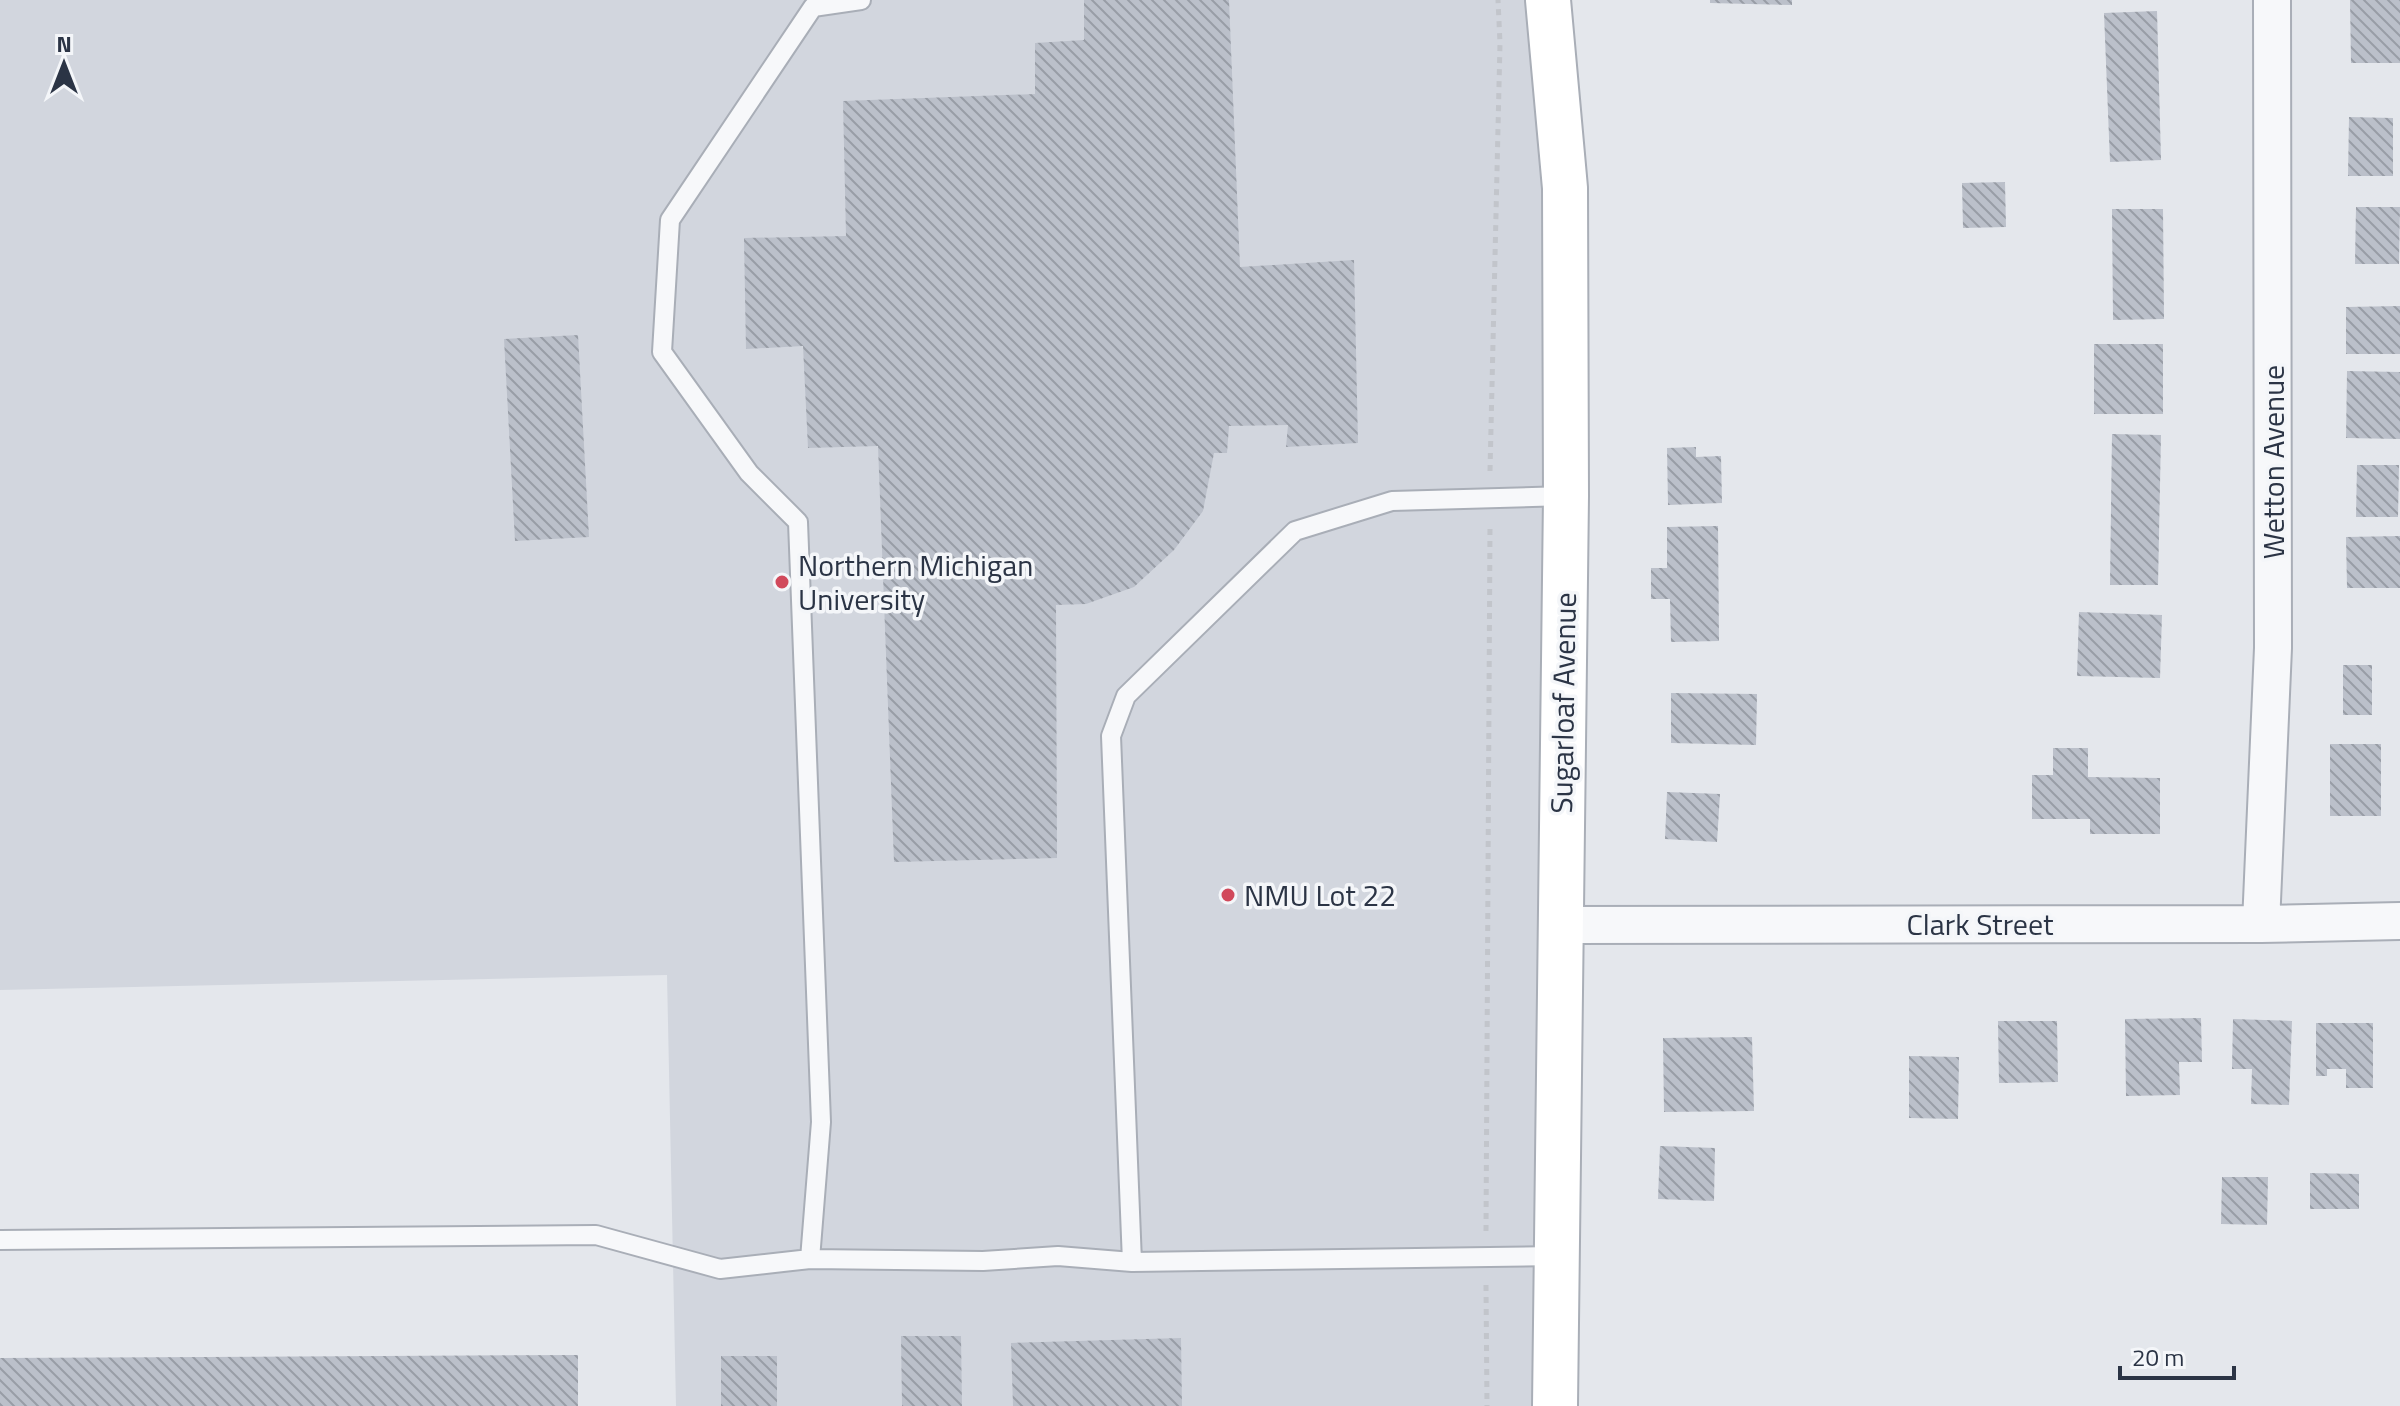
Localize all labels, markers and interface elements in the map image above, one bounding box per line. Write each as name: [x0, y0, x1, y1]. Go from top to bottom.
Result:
north arrow: [24, 24, 104, 104]
text: N: [56, 27, 72, 61]
street label: Wetton Avenue: [2250, 365, 2296, 559]
place label: Northern Michigan University: [798, 542, 1033, 622]
marker: Northern Michigan University: [773, 573, 791, 591]
street label: Sugarloaf Avenue: [1538, 592, 1588, 814]
place label: NMU Lot 22: [1244, 872, 1396, 918]
marker: NMU Lot 22: [1219, 886, 1237, 904]
street label: Clark Street: [1907, 901, 2054, 947]
scale bar: [2120, 1330, 2234, 1380]
text: 20 m: [2132, 1339, 2184, 1375]

